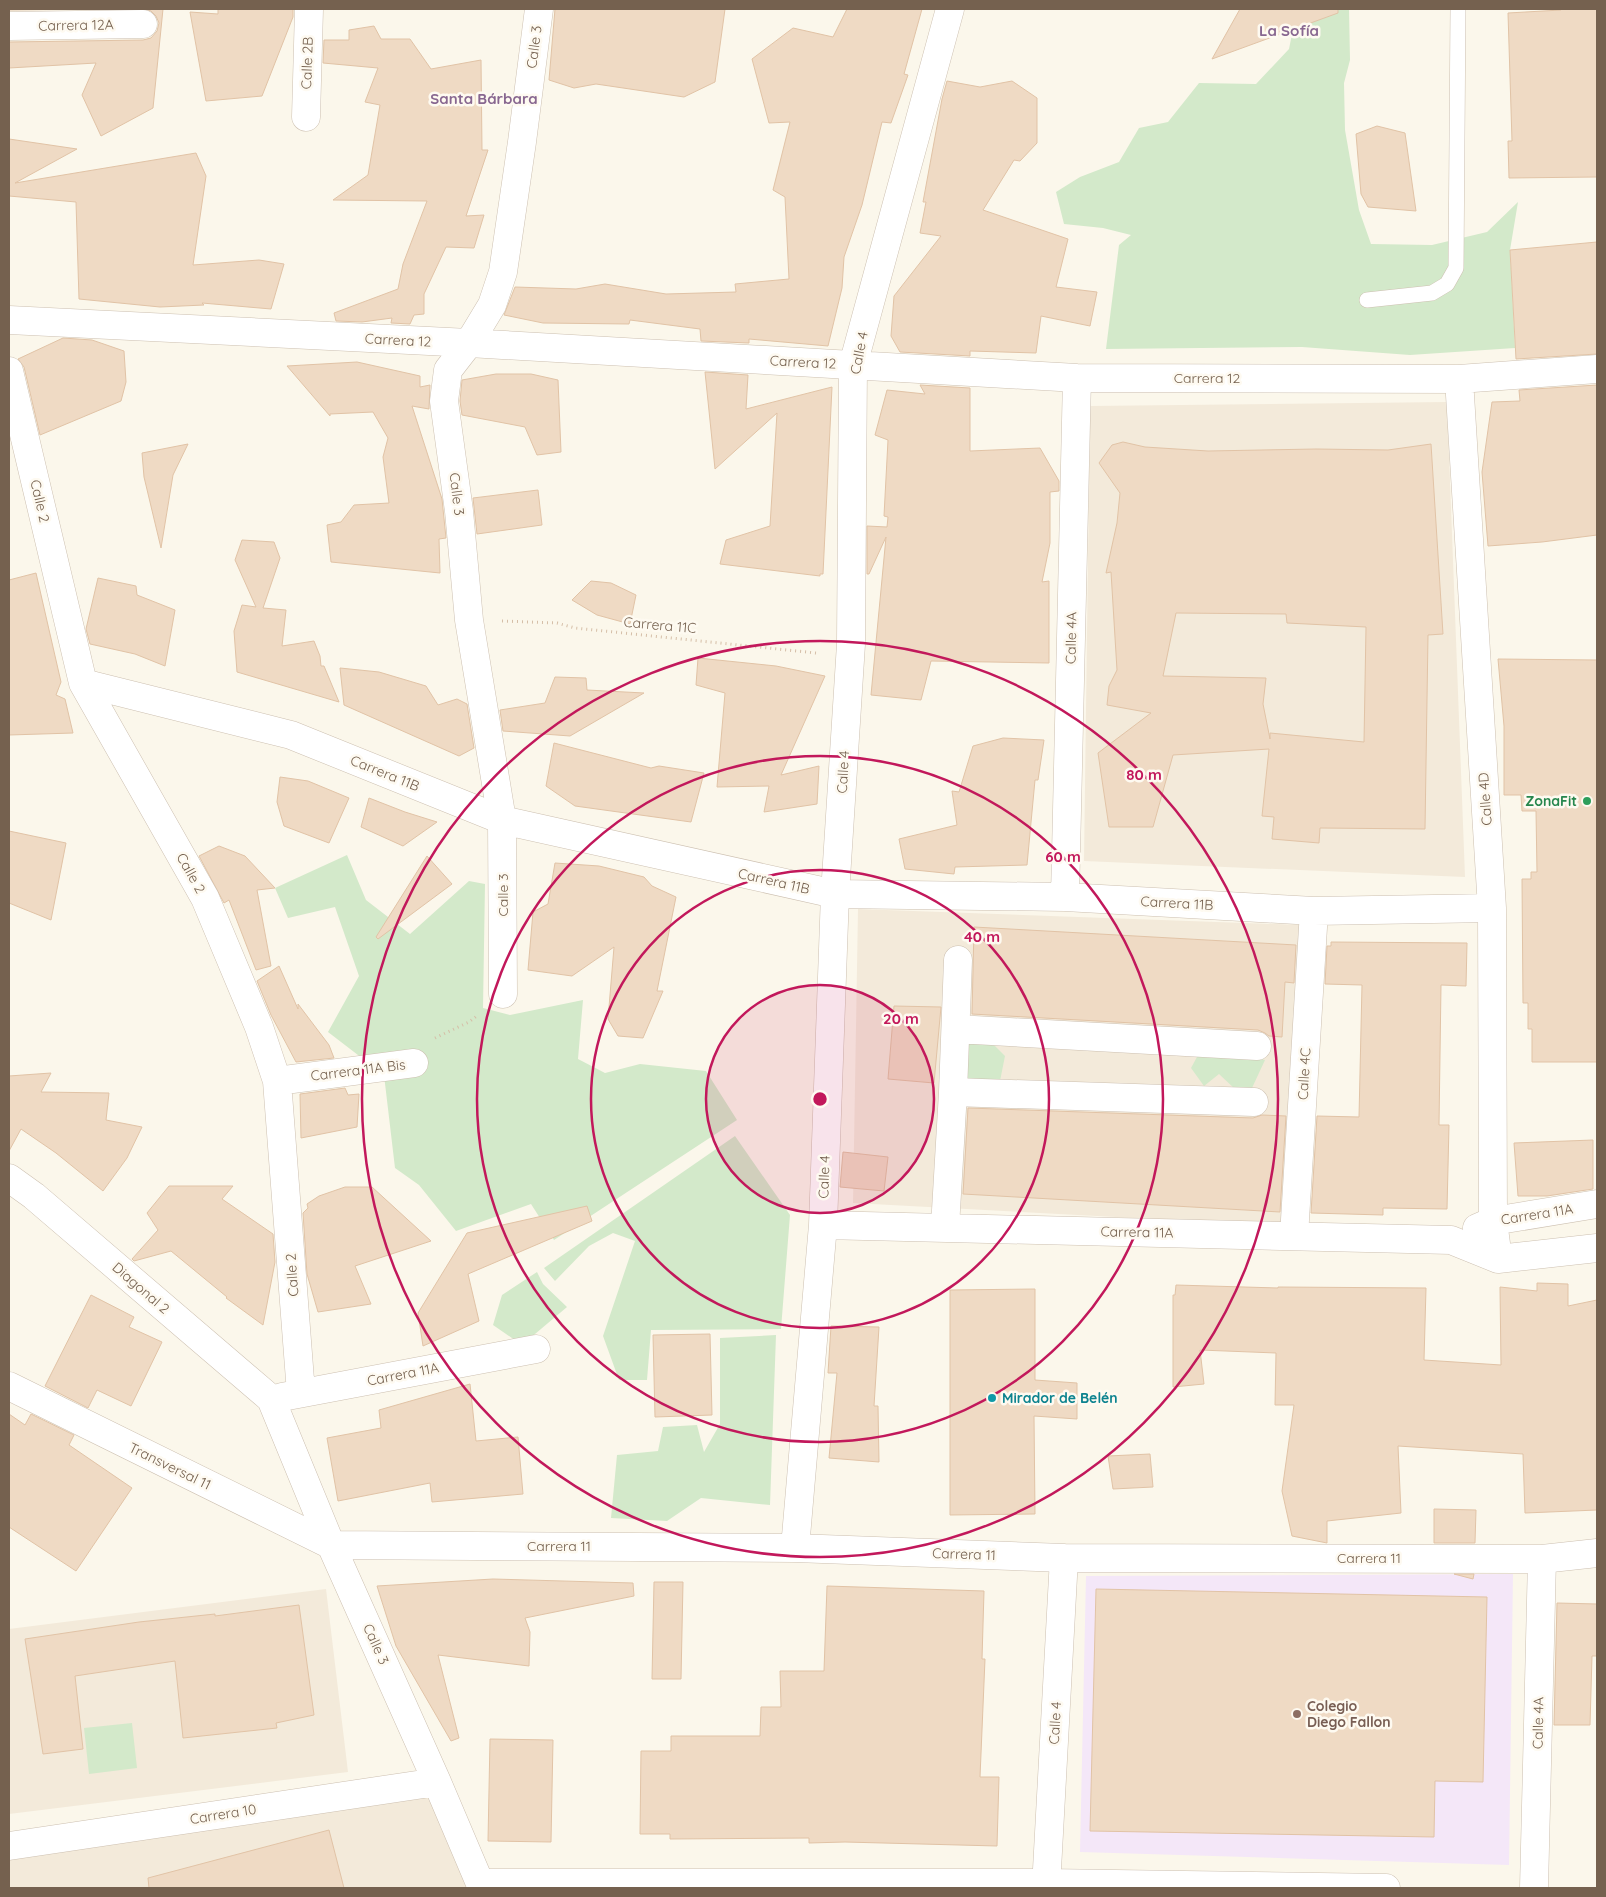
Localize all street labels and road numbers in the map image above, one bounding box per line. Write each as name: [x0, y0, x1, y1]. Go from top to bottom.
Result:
street label: Carrera 12A: [38, 15, 114, 35]
street label: Calle 3: [522, 25, 546, 69]
street label: Calle 2B: [297, 36, 317, 90]
street label: Carrera 12: [364, 329, 432, 351]
street label: Calle 4: [846, 330, 872, 376]
street label: Carrera 12: [769, 351, 837, 373]
street label: Carrera 12: [1174, 369, 1240, 387]
street label: Calle 3: [445, 472, 469, 516]
street label: Calle 2: [26, 478, 54, 524]
street label: Calle 4A: [1062, 612, 1080, 664]
street label: Carrera 11C: [623, 613, 697, 637]
street label: Calle 4: [833, 750, 853, 794]
street label: Carrera 11B: [348, 751, 422, 795]
street label: Calle 4D: [1474, 772, 1496, 826]
street label: Calle 2: [173, 850, 210, 897]
street label: Carrera 11B: [736, 864, 812, 898]
street label: Calle 3: [494, 874, 512, 917]
street label: Carrera 11B: [1140, 892, 1214, 914]
street label: Calle 4C: [1294, 1047, 1314, 1101]
street label: Carrera 11A Bis: [310, 1055, 406, 1085]
street label: Calle 4: [814, 1155, 834, 1199]
street label: Carrera 11A: [1500, 1199, 1574, 1229]
street label: Carrera 11A: [1100, 1222, 1174, 1242]
street label: Calle 2: [281, 1252, 302, 1297]
street label: Diagonal 2: [109, 1258, 173, 1318]
street label: Carrera 11A: [365, 1358, 441, 1390]
street label: Transversal 11: [126, 1438, 214, 1494]
street label: Carrera 11: [527, 1537, 591, 1555]
street label: Carrera 11: [932, 1544, 996, 1564]
street label: Carrera 11: [1337, 1549, 1401, 1567]
street label: Calle 3: [359, 1621, 393, 1667]
street label: Calle 4A: [1529, 1697, 1547, 1749]
street label: Calle 4: [1045, 1701, 1065, 1745]
street label: Carrera 10: [188, 1800, 258, 1828]

